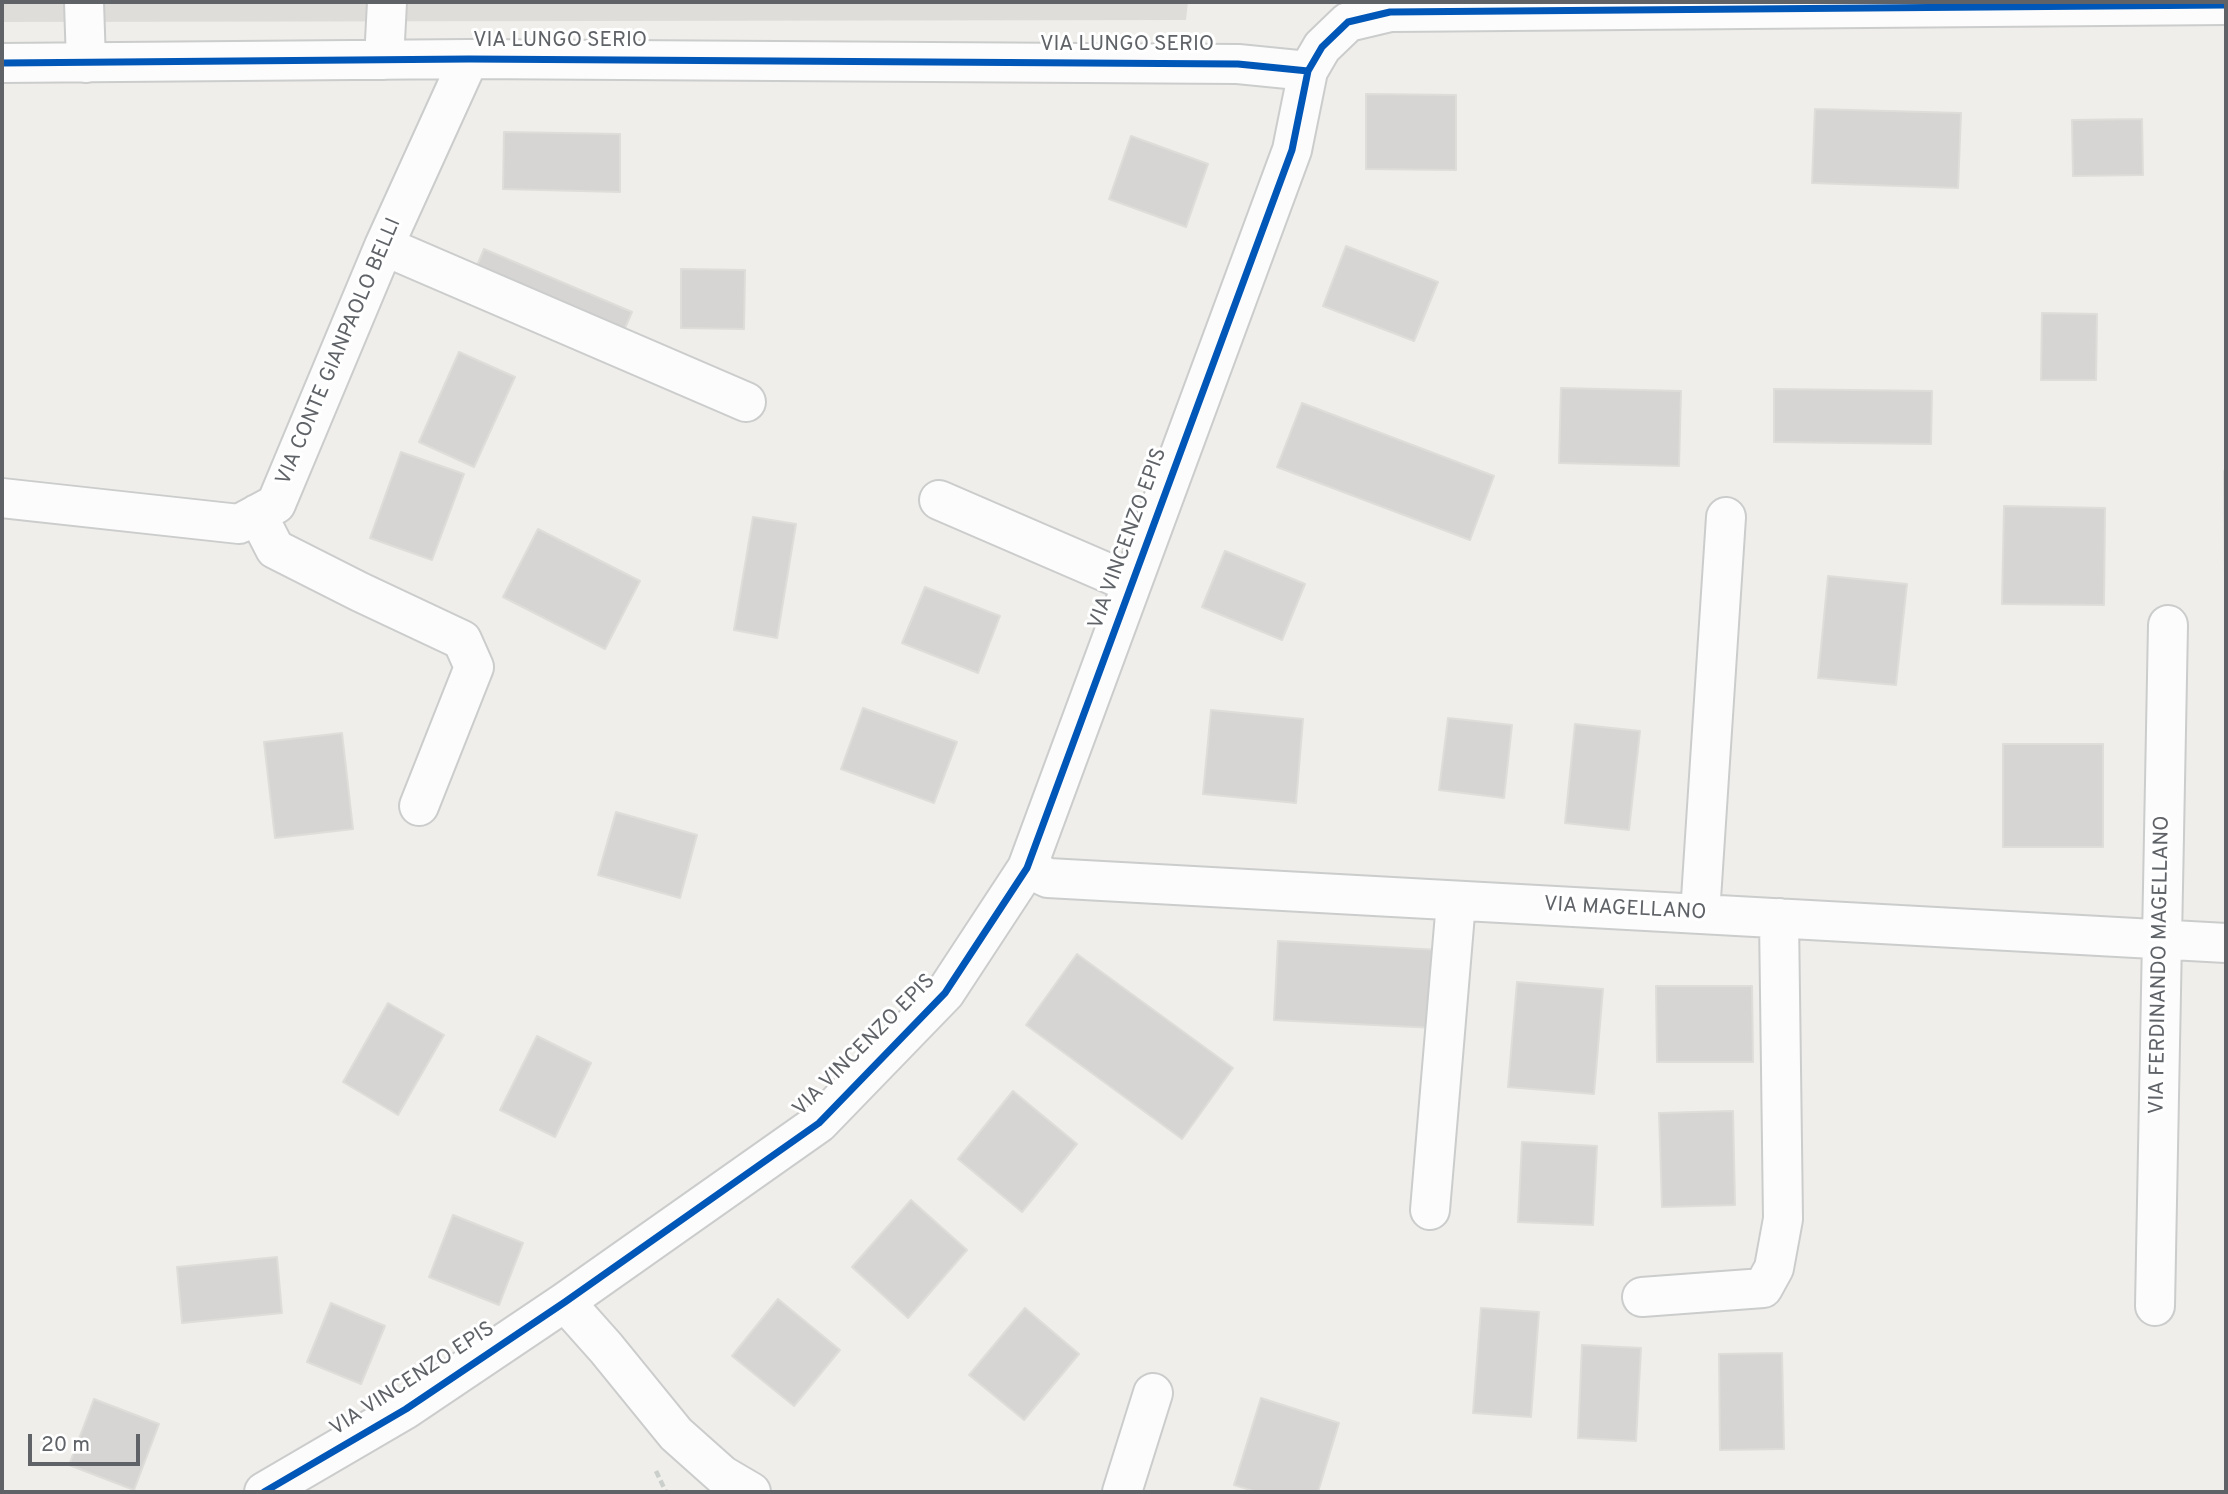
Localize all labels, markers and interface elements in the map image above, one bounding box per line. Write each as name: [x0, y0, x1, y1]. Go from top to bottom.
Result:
street label: VIA LUNGO SERIO: [473, 29, 647, 55]
street label: VIA LUNGO SERIO: [1040, 33, 1214, 59]
street label: VIA CONTE GIANPAOLO BELLI: [272, 215, 408, 489]
street label: VIA VINCENZO EPIS: [1085, 445, 1173, 633]
street label: VIA FERDINANDO MAGELLANO: [2146, 815, 2176, 1115]
street label: VIA MAGELLANO: [1543, 893, 1707, 927]
street label: VIA VINCENZO EPIS: [789, 970, 941, 1122]
street label: VIA VINCENZO EPIS: [326, 1317, 500, 1443]
scale bar: [32, 1420, 144, 1464]
text: 20 m: [41, 1432, 90, 1459]

